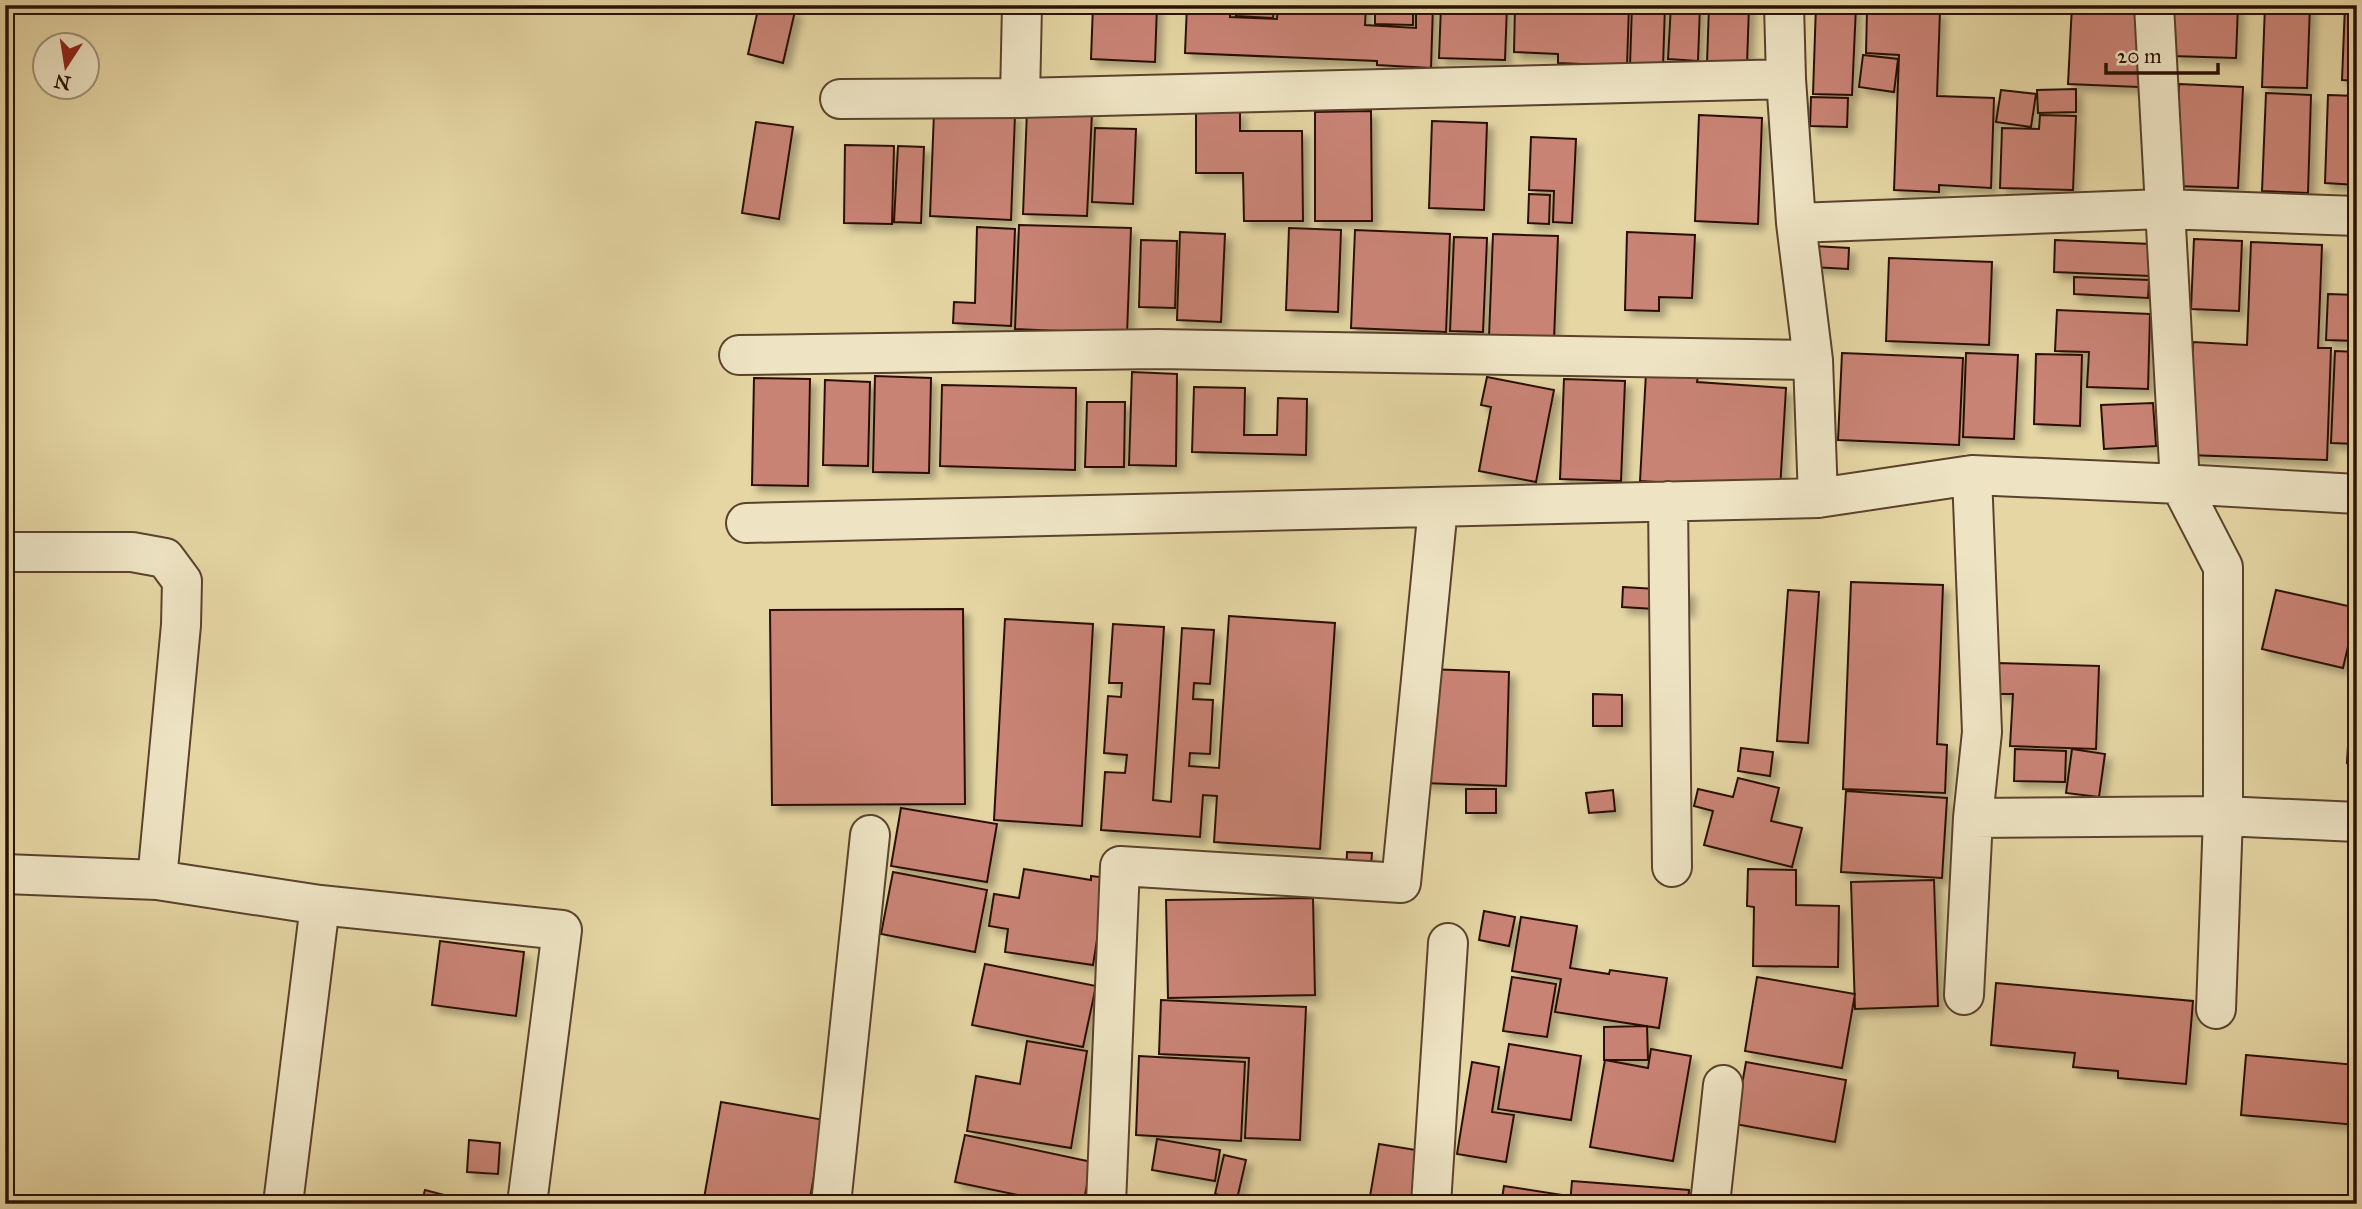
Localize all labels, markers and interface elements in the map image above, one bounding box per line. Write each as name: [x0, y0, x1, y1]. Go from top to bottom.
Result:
north arrow: [32, 32, 102, 102]
scale bar: [2106, 32, 2218, 76]
text: 20 m: [2117, 43, 2162, 69]
text: N: [52, 69, 73, 95]

